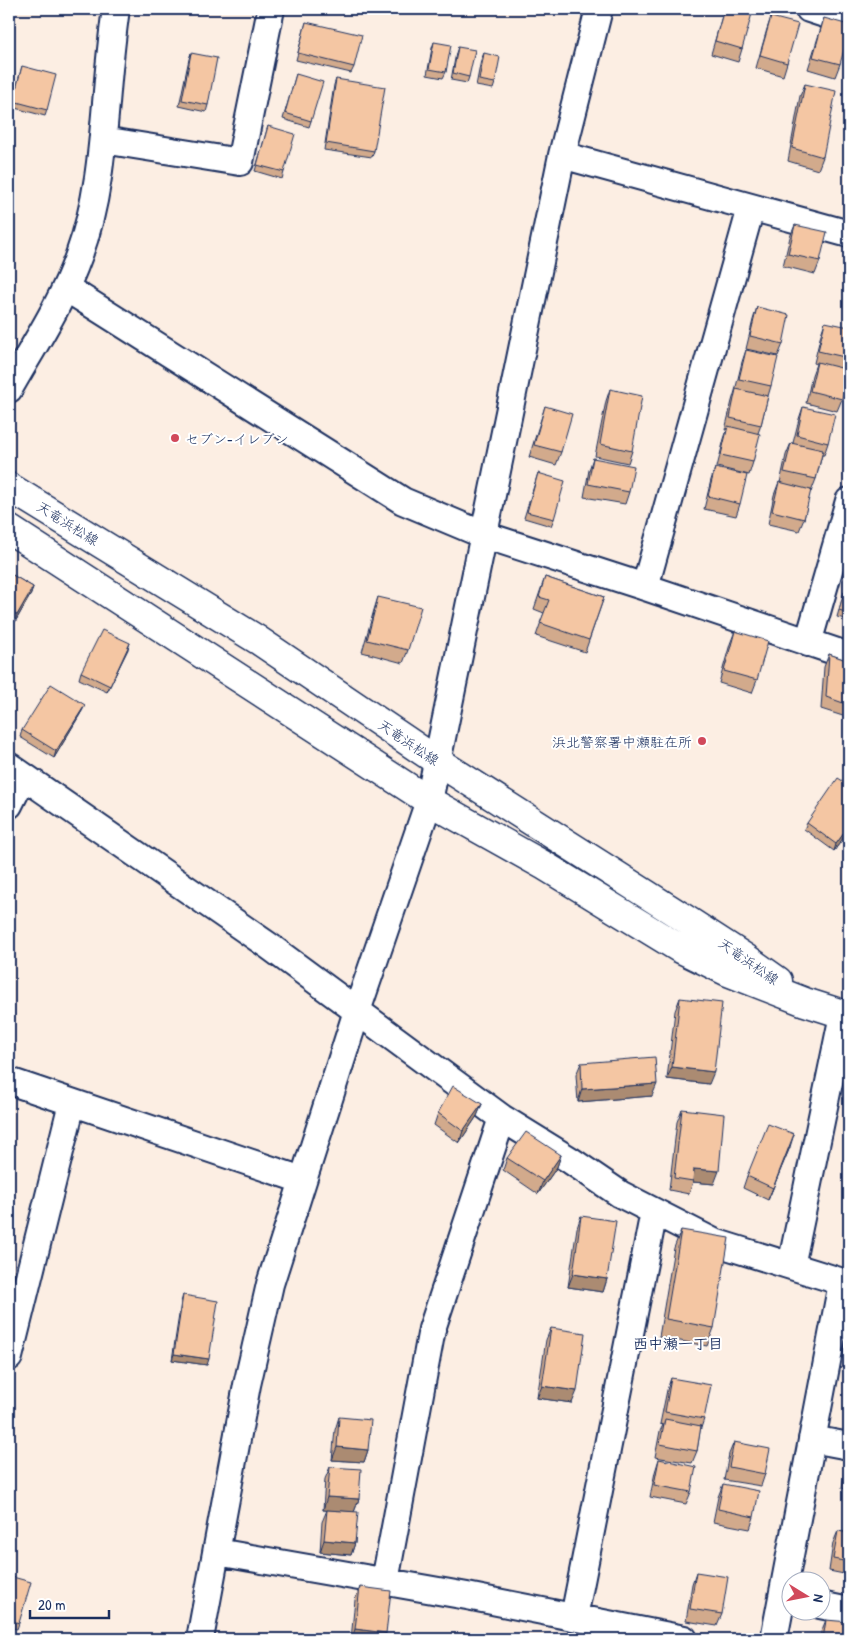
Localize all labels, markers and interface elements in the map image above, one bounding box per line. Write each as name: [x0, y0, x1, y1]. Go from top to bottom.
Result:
place label: セブン-イレブン: [185, 429, 289, 448]
marker: セブン-イレブン: [169, 432, 181, 444]
street label: 天竜浜松線: [33, 496, 103, 550]
street label: 天竜浜松線: [375, 715, 443, 769]
place label: 浜北警察署中瀬駐在所: [552, 732, 692, 751]
marker: 浜北警察署中瀬駐在所: [696, 735, 708, 747]
street label: 天竜浜松線: [715, 933, 783, 989]
district label: 西中瀬一丁目: [633, 1333, 723, 1354]
north arrow: [780, 1570, 830, 1620]
scale bar: [30, 1588, 109, 1620]
text: N: [809, 1593, 829, 1604]
text: 20 m: [38, 1594, 65, 1615]

